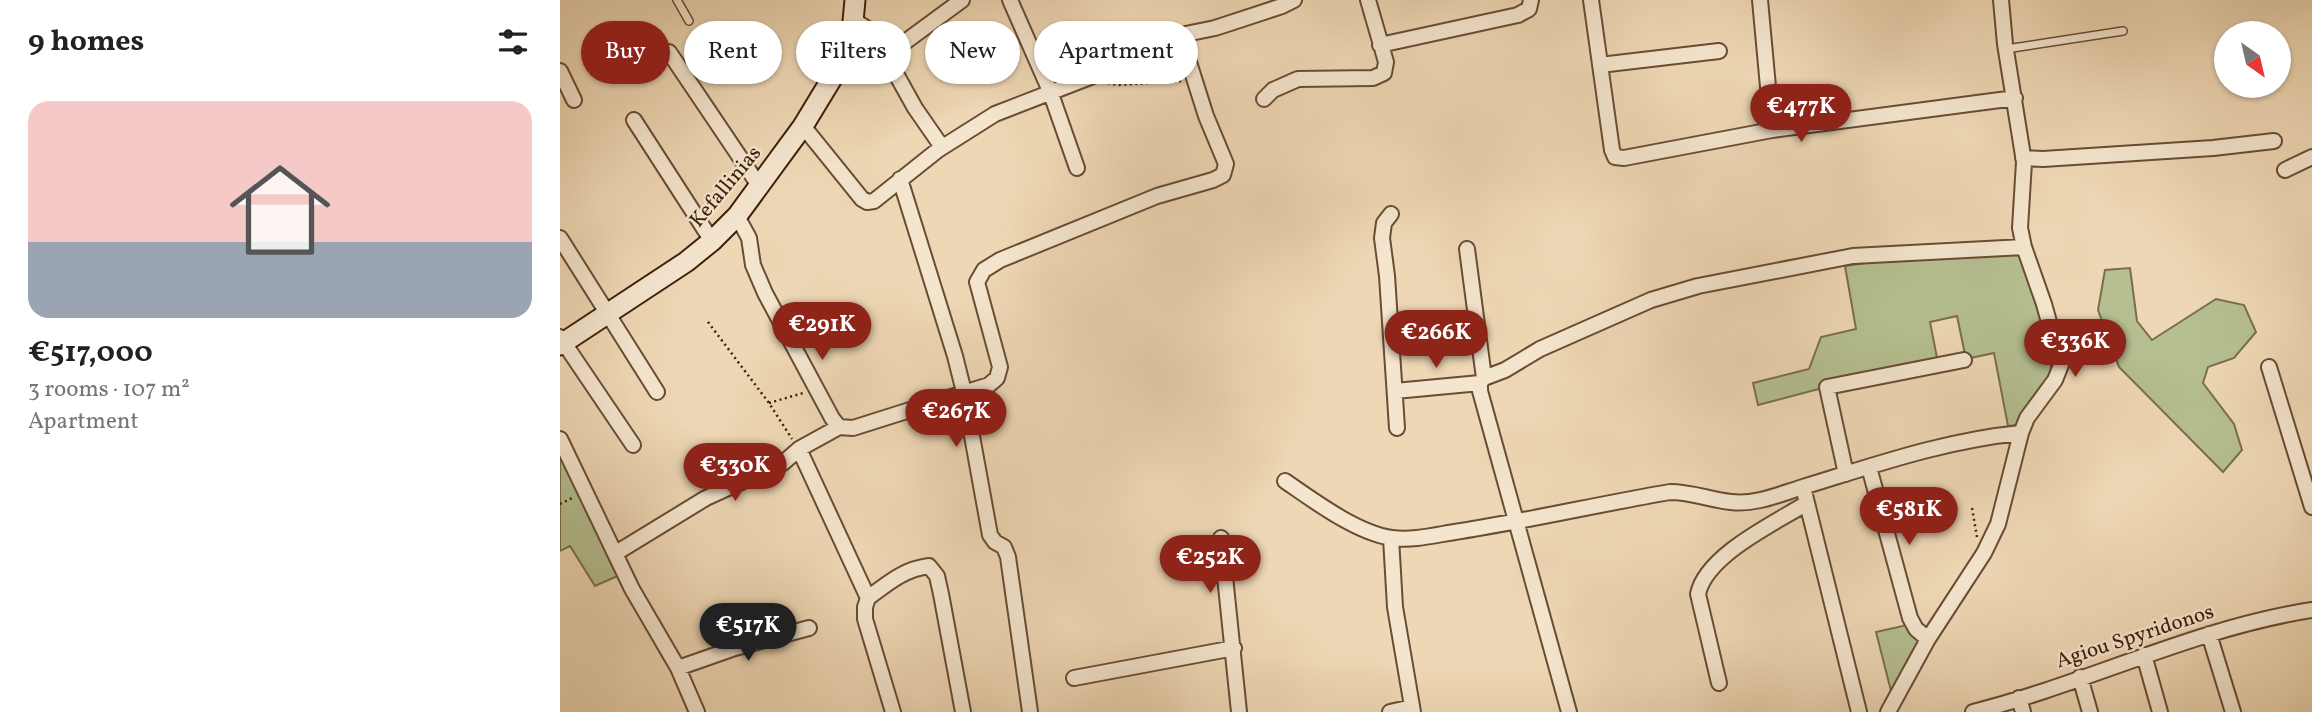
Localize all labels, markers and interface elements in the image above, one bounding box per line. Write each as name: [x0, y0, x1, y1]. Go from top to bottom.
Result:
text: 9 homes: [28, 21, 144, 63]
chip: Buy: [581, 21, 670, 84]
chip: Rent: [684, 21, 782, 84]
chip: Filters: [796, 21, 911, 84]
chip: New: [925, 21, 1020, 84]
chip: Apartment: [1034, 21, 1198, 84]
north arrow: [2214, 21, 2291, 98]
map controls: [2214, 21, 2291, 98]
icon: filters: [494, 23, 532, 61]
pin: €477K: [1752, 85, 1850, 144]
text: €477K: [1766, 91, 1836, 123]
street label: Kefallinias: [683, 140, 769, 234]
icon: home: [217, 147, 343, 273]
pin: €291K: [773, 302, 871, 362]
text: €291K: [788, 309, 856, 341]
pin: €266K: [1387, 310, 1485, 370]
text: €266K: [1401, 317, 1471, 349]
pin: €336K: [2026, 320, 2124, 379]
text: €336K: [2040, 326, 2110, 358]
text: €517,000: [28, 332, 153, 374]
text: 3 rooms · 107 m²: [28, 374, 190, 406]
pin: €267K: [907, 390, 1005, 449]
text: €267K: [921, 396, 991, 428]
text: Apartment: [28, 406, 139, 438]
pin: €330K: [686, 444, 784, 503]
text: €330K: [700, 450, 770, 482]
pin: €581K: [1860, 488, 1958, 547]
text: €581K: [1876, 494, 1942, 526]
pin: €252K: [1161, 536, 1259, 595]
text: €252K: [1176, 542, 1244, 574]
street label: Agiou Spyridonos: [2052, 598, 2218, 676]
pin: €517K: [699, 604, 797, 663]
text: €517K: [716, 610, 780, 642]

